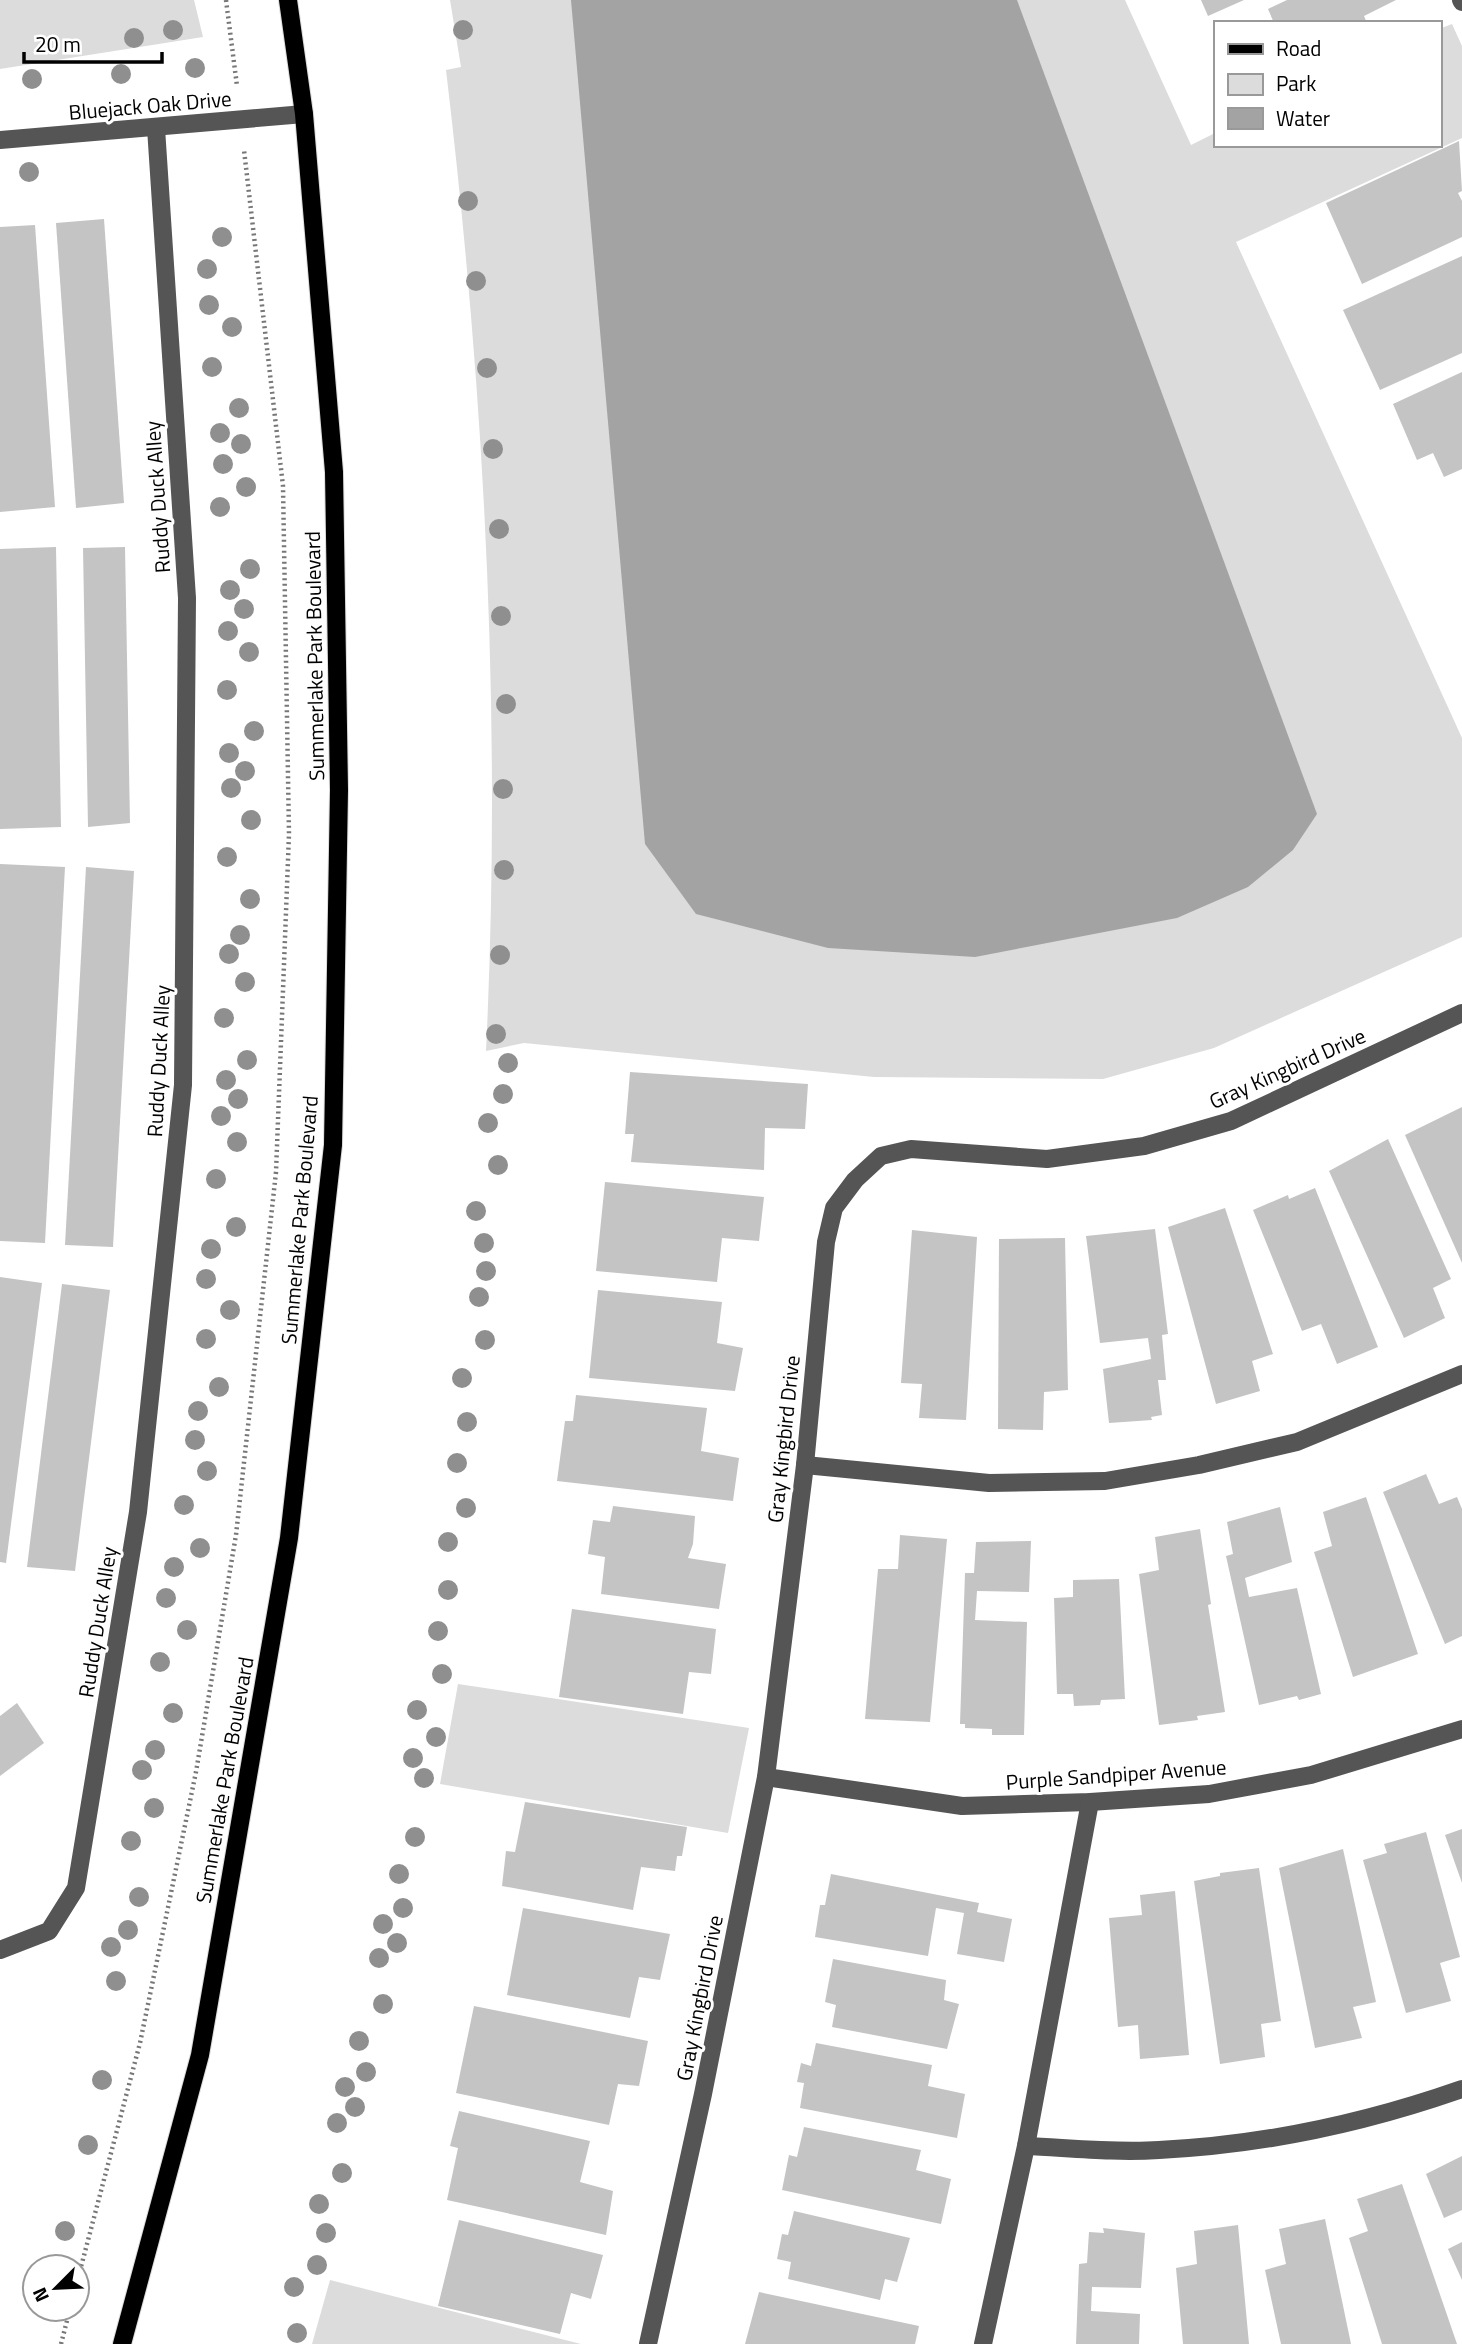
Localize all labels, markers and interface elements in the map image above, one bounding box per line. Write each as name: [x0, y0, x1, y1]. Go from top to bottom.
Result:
scale bar: [24, 21, 163, 65]
legend: [1214, 21, 1441, 147]
text: 20 m: [35, 28, 81, 60]
text: Road: [1276, 32, 1321, 64]
text: Park: [1276, 67, 1316, 99]
street label: Bluejack Oak Drive: [67, 82, 233, 128]
text: Water: [1276, 102, 1330, 134]
street label: Ruddy Duck Alley: [136, 420, 178, 574]
street label: Summerlake Park Boulevard: [296, 531, 332, 781]
street label: Ruddy Duck Alley: [138, 984, 178, 1138]
street label: Gray Kingbird Drive: [1204, 1019, 1370, 1117]
street label: Summerlake Park Boulevard: [272, 1094, 326, 1346]
street label: Gray Kingbird Drive: [758, 1354, 808, 1524]
street label: Ruddy Duck Alley: [69, 1544, 125, 1700]
street label: Summerlake Park Boulevard: [187, 1654, 261, 1906]
street label: Purple Sandpiper Avenue: [1005, 1750, 1227, 1798]
street label: Gray Kingbird Drive: [667, 1912, 731, 2084]
north arrow: [21, 2253, 91, 2323]
text: N: [24, 2283, 56, 2307]

